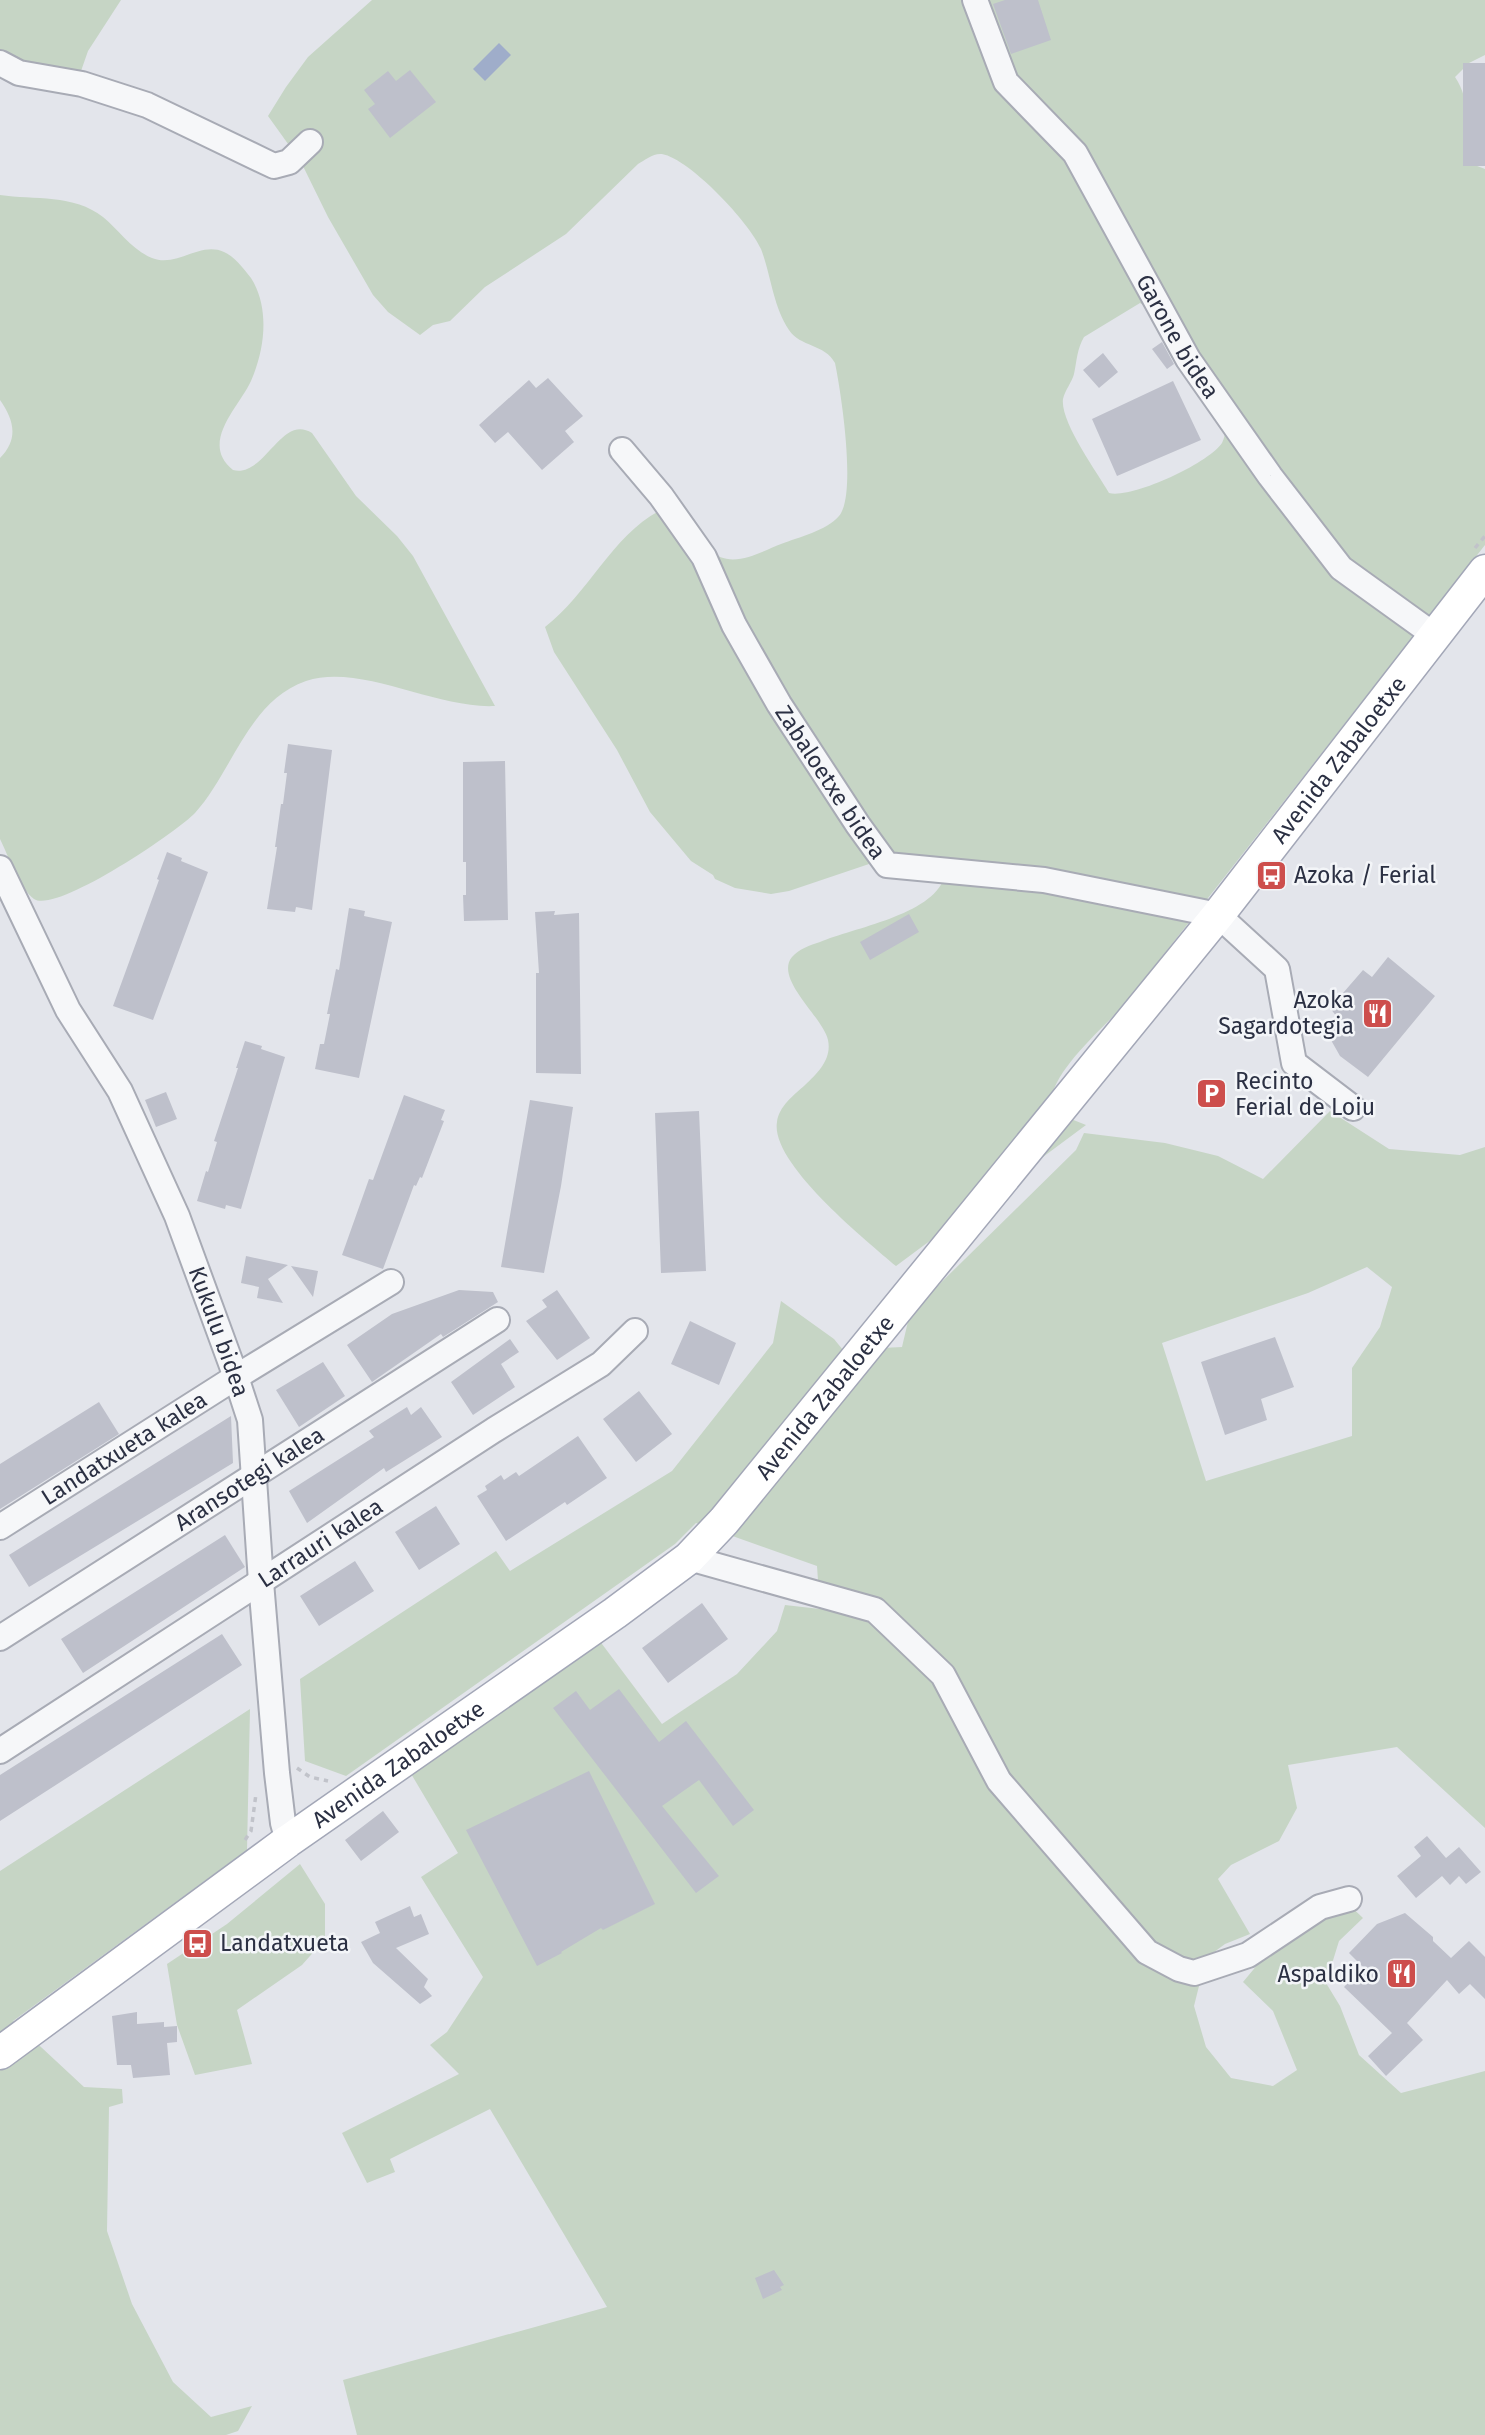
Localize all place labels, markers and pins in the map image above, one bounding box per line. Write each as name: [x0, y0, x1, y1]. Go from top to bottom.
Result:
bus stop icon: Azoka / Ferial: [1254, 858, 1288, 892]
place label: Azoka / Ferial: [1294, 861, 1436, 889]
place label: Azoka Sagardotegia: [1218, 986, 1354, 1040]
restaurant icon: Azoka Sagardotegia: [1360, 996, 1394, 1030]
place label: Recinto Ferial de Loiu: [1235, 1067, 1375, 1121]
parking icon: Recinto Ferial de Loiu: [1195, 1077, 1229, 1111]
bus stop icon: Landatxueta: [180, 1926, 214, 1960]
place label: Landatxueta: [220, 1929, 349, 1957]
restaurant icon: Aspaldiko: [1385, 1957, 1419, 1991]
place label: Aspaldiko: [1278, 1960, 1379, 1988]

